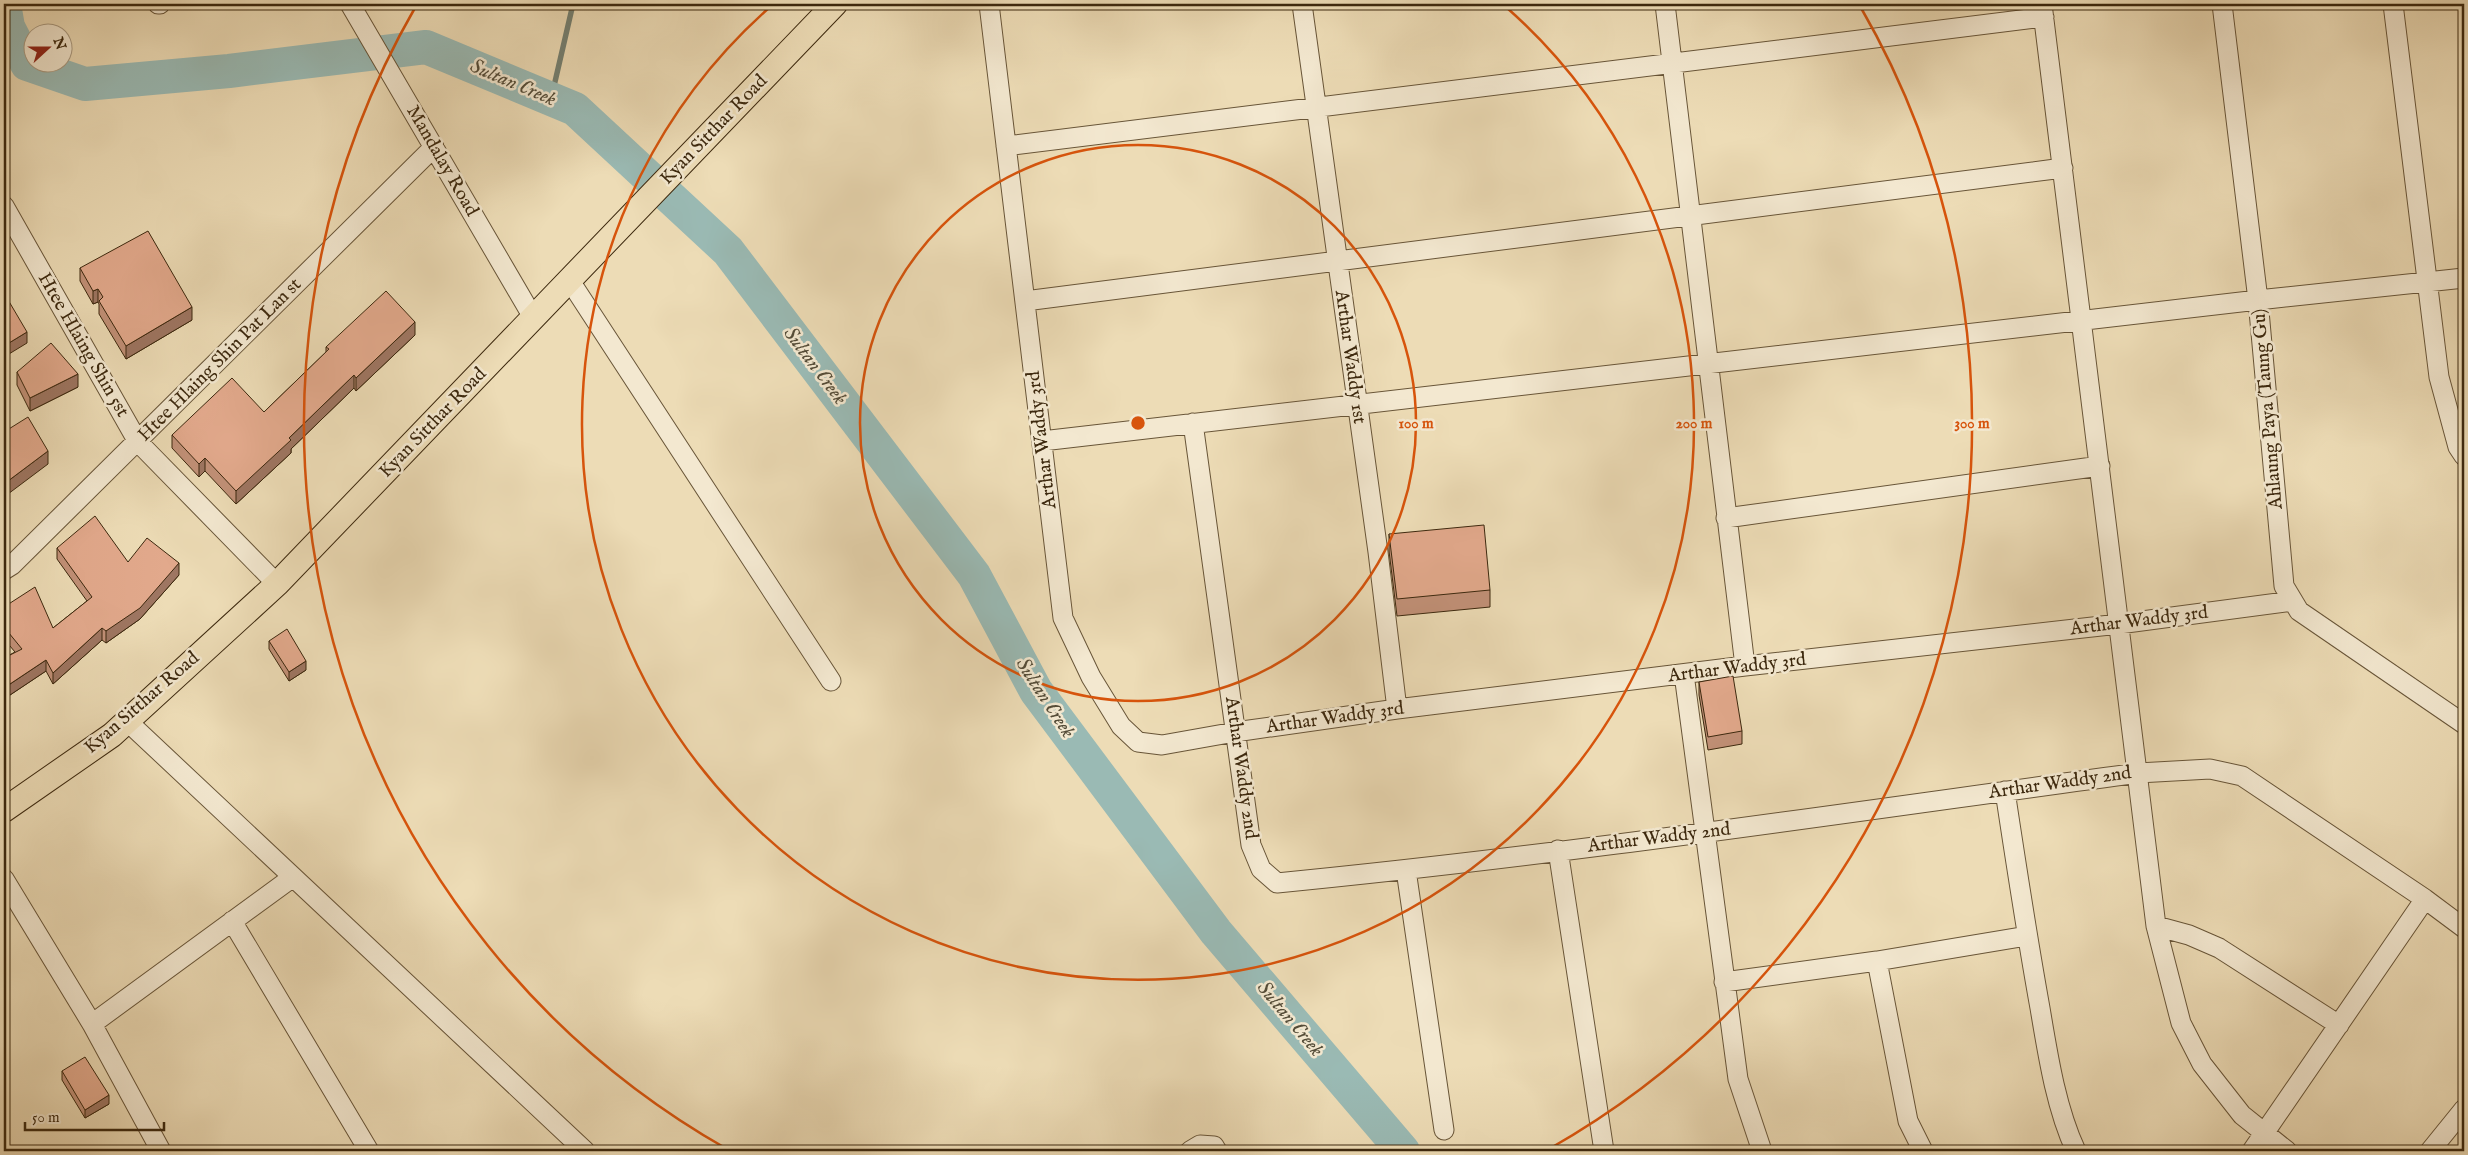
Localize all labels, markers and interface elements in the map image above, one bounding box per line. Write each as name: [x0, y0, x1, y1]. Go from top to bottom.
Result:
north arrow: [22, 22, 72, 72]
text: N: [48, 34, 70, 53]
water label: Sultan Creek: [466, 54, 560, 112]
street label: Kyan Sitthar Road: [655, 69, 773, 190]
street label: Mandalay Road: [401, 101, 484, 222]
street label: Htee Hlaing Shin 5st: [32, 268, 134, 422]
street label: Htee Hlaing Shin Pat Lan st: [133, 273, 307, 447]
street label: Arthar Waddy 1st: [1329, 288, 1371, 426]
street label: Ahlaung Paya (Taung Gu): [2247, 308, 2289, 511]
water label: Sultan Creek: [778, 322, 852, 410]
street label: Kyan Sitthar Road: [374, 362, 492, 483]
street label: Arthar Waddy 3rd: [1022, 369, 1062, 511]
centre of rings: [1129, 414, 1147, 432]
text: 100 m: [1398, 414, 1434, 433]
text: 200 m: [1676, 414, 1713, 433]
text: 300 m: [1954, 414, 1990, 433]
street label: Arthar Waddy 3rd: [2068, 601, 2210, 641]
street label: Kyan Sitthar Road: [80, 646, 205, 759]
street label: Arthar Waddy 3rd: [1666, 648, 1808, 688]
water label: Sultan Creek: [1010, 653, 1080, 743]
street label: Arthar Waddy 2nd: [1219, 694, 1263, 842]
street label: Arthar Waddy 3rd: [1264, 696, 1406, 740]
street label: Arthar Waddy 2nd: [1986, 761, 2134, 805]
street label: Arthar Waddy 2nd: [1585, 817, 1733, 859]
water label: Sultan Creek: [1251, 976, 1329, 1062]
scale bar: [25, 1100, 164, 1132]
text: 50 m: [32, 1108, 60, 1127]

